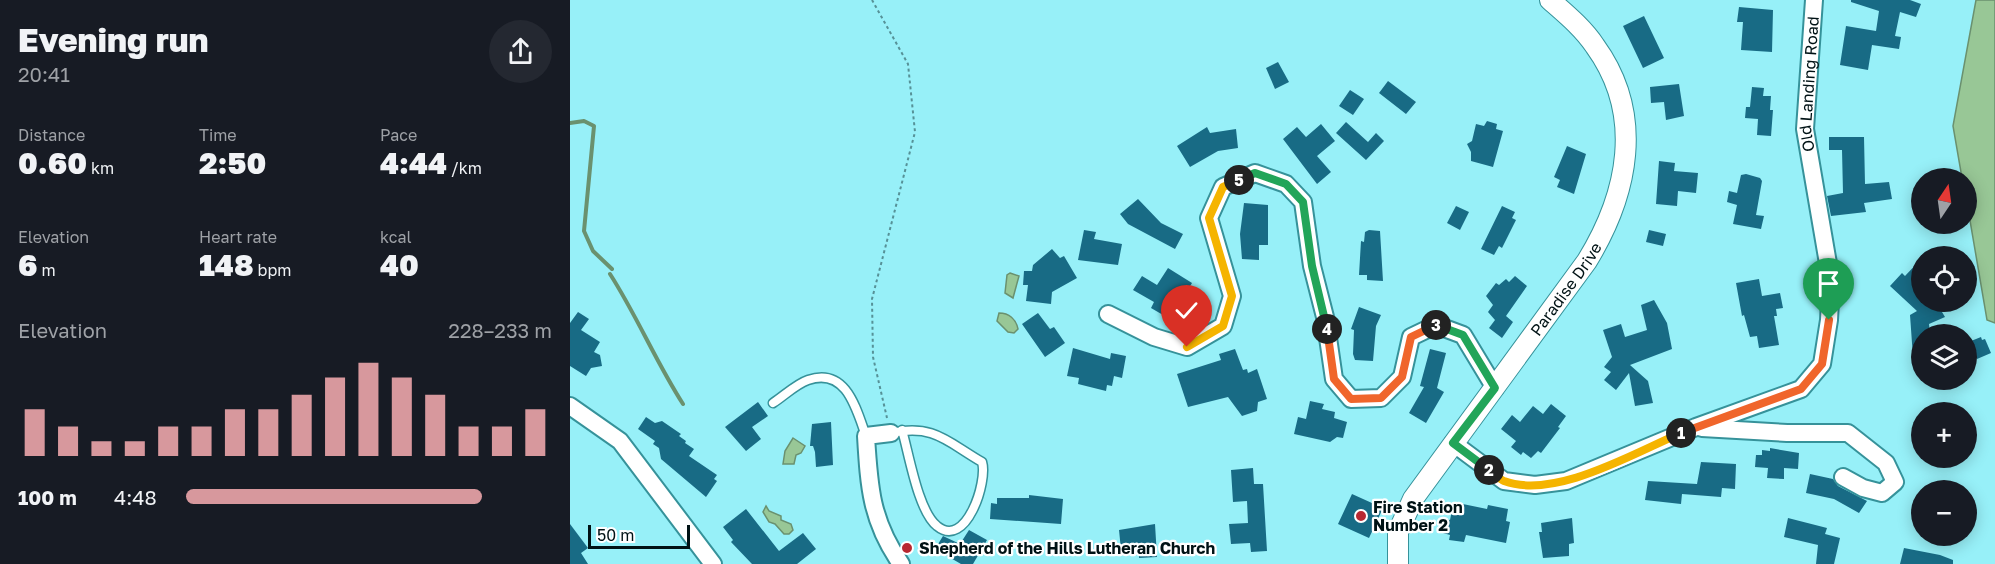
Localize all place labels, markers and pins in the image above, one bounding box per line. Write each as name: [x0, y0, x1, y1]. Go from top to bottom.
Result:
pin: 5: [1224, 165, 1254, 195]
pin: [1803, 258, 1854, 320]
pin: [1161, 285, 1212, 347]
pin: 3: [1421, 310, 1451, 340]
pin: 4: [1312, 314, 1342, 344]
pin: 1: [1666, 418, 1696, 448]
pin: 2: [1474, 455, 1504, 485]
place label: Fire Station Number 2: [1373, 497, 1463, 535]
marker: Fire Station Number 2: [1354, 509, 1368, 523]
place label: Shepherd of the Hills Lutheran Church: [919, 538, 1215, 558]
marker: Shepherd of the Hills Lutheran Church: [900, 541, 914, 555]

